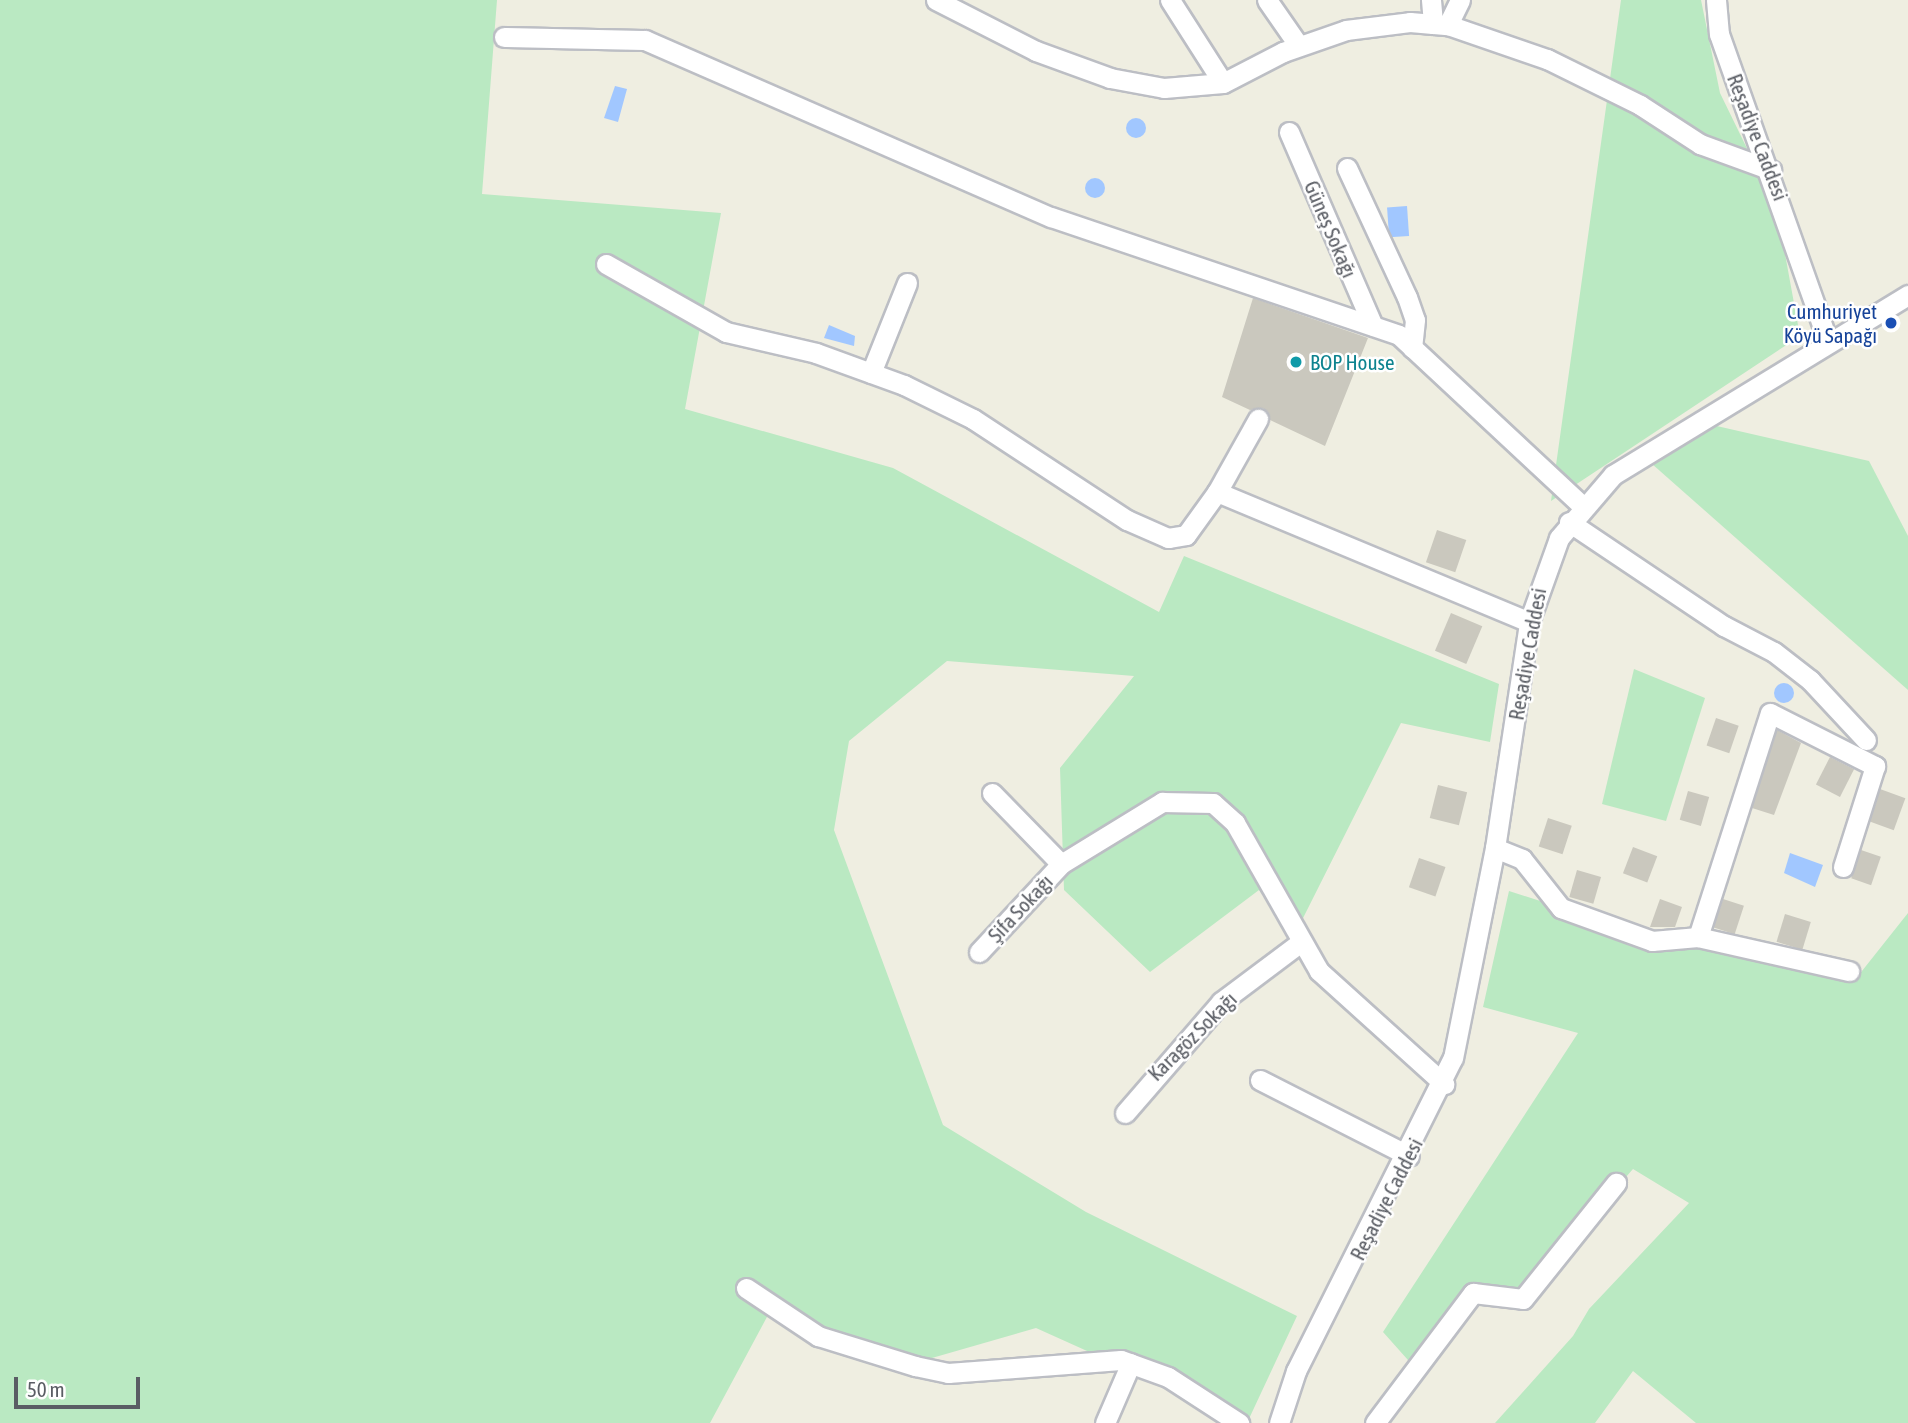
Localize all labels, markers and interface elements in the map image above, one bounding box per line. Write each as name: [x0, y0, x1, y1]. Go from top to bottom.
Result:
street label: Reşadiye Caddesi: [1722, 70, 1794, 204]
street label: Güneş Sokağı: [1299, 177, 1363, 281]
place label: Cumhuriyet Köyü Sapağı: [1784, 298, 1877, 348]
marker: Cumhuriyet Köyü Sapağı: [1883, 315, 1899, 331]
place label: BOP House: [1310, 349, 1395, 375]
marker: BOP House: [1288, 354, 1304, 370]
street label: Reşadiye Caddesi: [1503, 586, 1551, 722]
street label: Şifa Sokağı: [982, 869, 1058, 947]
street label: Karagöz Sokağı: [1142, 986, 1242, 1086]
street label: Reşadiye Caddesi: [1344, 1134, 1428, 1264]
scale bar: [18, 1364, 144, 1408]
text: 50 m: [27, 1377, 65, 1401]

